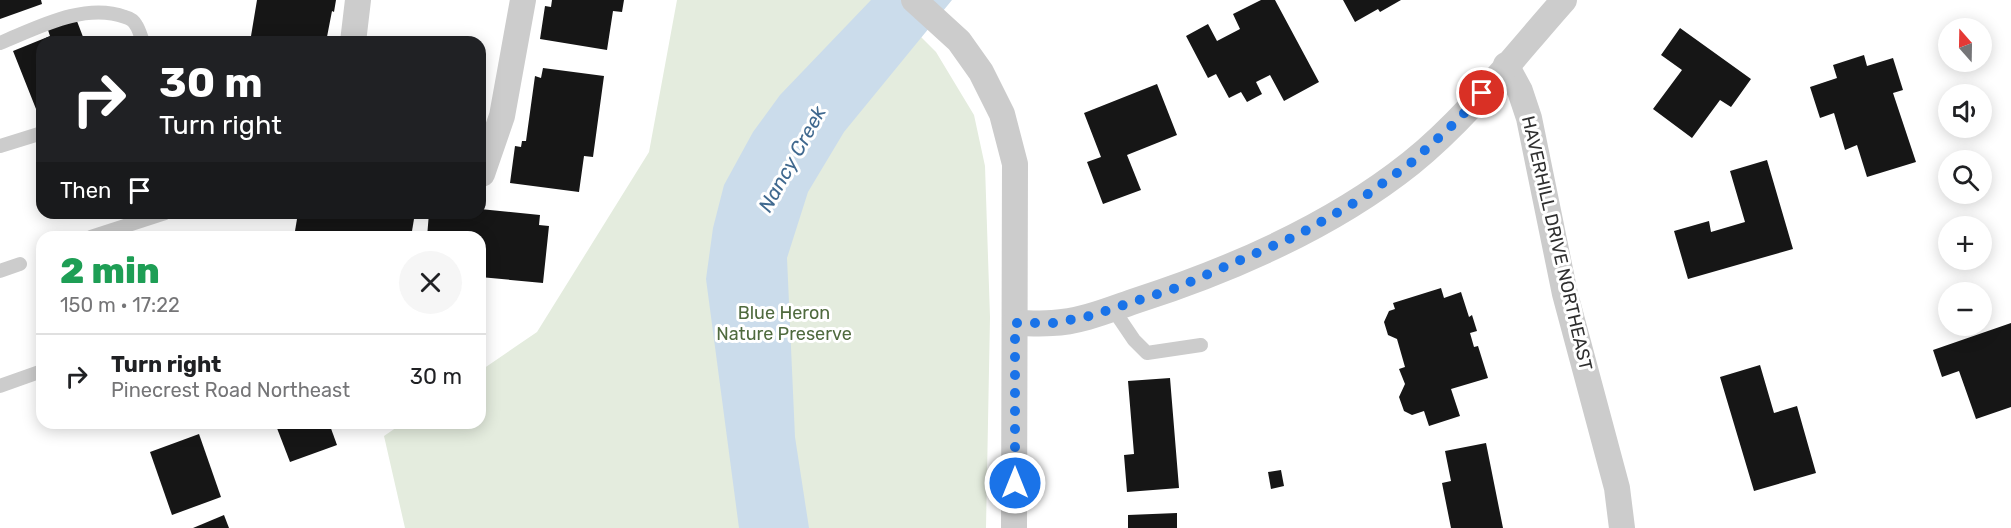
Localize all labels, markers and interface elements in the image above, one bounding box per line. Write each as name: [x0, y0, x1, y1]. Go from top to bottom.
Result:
north arrow: [1938, 18, 1992, 72]
map controls: [1938, 18, 1992, 336]
text: 30 m: [159, 58, 263, 108]
icon: right: [60, 60, 138, 138]
pin: [1456, 67, 1507, 118]
icon: arrive: [1465, 76, 1498, 109]
button: sound: [1938, 84, 1992, 138]
water label: Nancy Creek: [753, 101, 831, 216]
text: Turn right: [159, 109, 282, 141]
street label: HAVERHILL DRIVE NORTHEAST: [1517, 114, 1597, 372]
button: search: [1938, 150, 1992, 204]
icon: arrive: [123, 174, 156, 207]
text: Then: [60, 177, 111, 204]
button: +: [1938, 216, 1992, 270]
text: 2 min: [60, 249, 160, 292]
button: close: [399, 251, 462, 314]
button: −: [1938, 282, 1992, 336]
text: 150 m · 17:22: [60, 293, 180, 317]
park label: Blue Heron Nature Preserve: [716, 302, 852, 345]
text: Turn right: [111, 351, 221, 378]
icon: right: [60, 360, 93, 393]
text: 30 m: [410, 363, 462, 390]
text: Pinecrest Road Northeast: [111, 378, 350, 402]
position arrow: [983, 451, 1047, 515]

